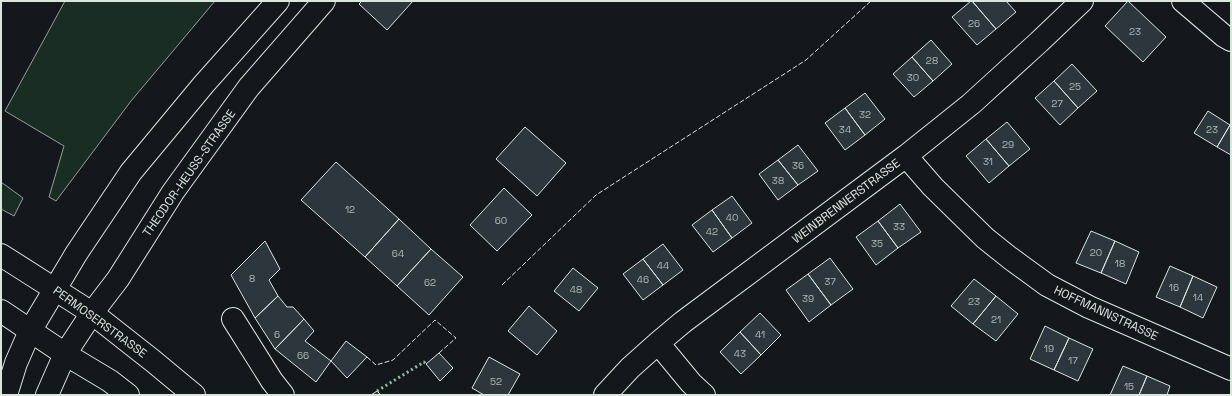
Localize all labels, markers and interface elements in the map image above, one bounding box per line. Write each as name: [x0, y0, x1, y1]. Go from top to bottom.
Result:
house number: 26: [968, 17, 980, 30]
house number: 23: [1129, 25, 1141, 38]
house number: 28: [926, 54, 938, 67]
house number: 30: [907, 71, 919, 84]
house number: 25: [1069, 80, 1081, 93]
house number: 27: [1051, 97, 1063, 110]
street label: THEODOR-HEUSS-STRASSE: [139, 106, 239, 240]
house number: 32: [859, 108, 871, 121]
house number: 34: [839, 123, 851, 136]
house number: 23: [1206, 123, 1218, 136]
house number: 29: [1002, 138, 1014, 151]
street label: WEINBRENNERSTRASSE: [789, 155, 903, 247]
house number: 31: [983, 155, 993, 168]
house number: 36: [792, 159, 804, 172]
house number: 38: [772, 174, 784, 187]
house number: 12: [345, 203, 355, 216]
house number: 40: [726, 211, 738, 224]
house number: 60: [495, 214, 507, 227]
house number: 33: [893, 220, 905, 233]
house number: 42: [706, 225, 718, 238]
house number: 35: [871, 237, 883, 250]
house number: 20: [1090, 246, 1102, 259]
house number: 64: [392, 247, 404, 260]
house number: 18: [1115, 257, 1125, 270]
house number: 44: [657, 259, 669, 272]
house number: 8: [249, 272, 255, 285]
house number: 46: [637, 273, 649, 286]
house number: 37: [824, 275, 836, 288]
house number: 62: [424, 276, 436, 289]
house number: 16: [1169, 281, 1179, 294]
street label: HOFFMANNSTRASSE: [1051, 282, 1161, 344]
street label: PERMOSERSTRASSE: [50, 283, 150, 362]
house number: 48: [570, 283, 582, 296]
house number: 14: [1193, 291, 1203, 304]
house number: 39: [802, 292, 814, 305]
house number: 23: [968, 295, 980, 308]
house number: 21: [991, 313, 1001, 326]
house number: 6: [274, 328, 280, 341]
house number: 41: [755, 328, 765, 341]
house number: 19: [1044, 342, 1054, 355]
house number: 43: [734, 347, 746, 360]
house number: 66: [297, 349, 309, 362]
house number: 17: [1068, 354, 1078, 367]
house number: 52: [490, 375, 502, 388]
house number: 15: [1124, 380, 1134, 393]

